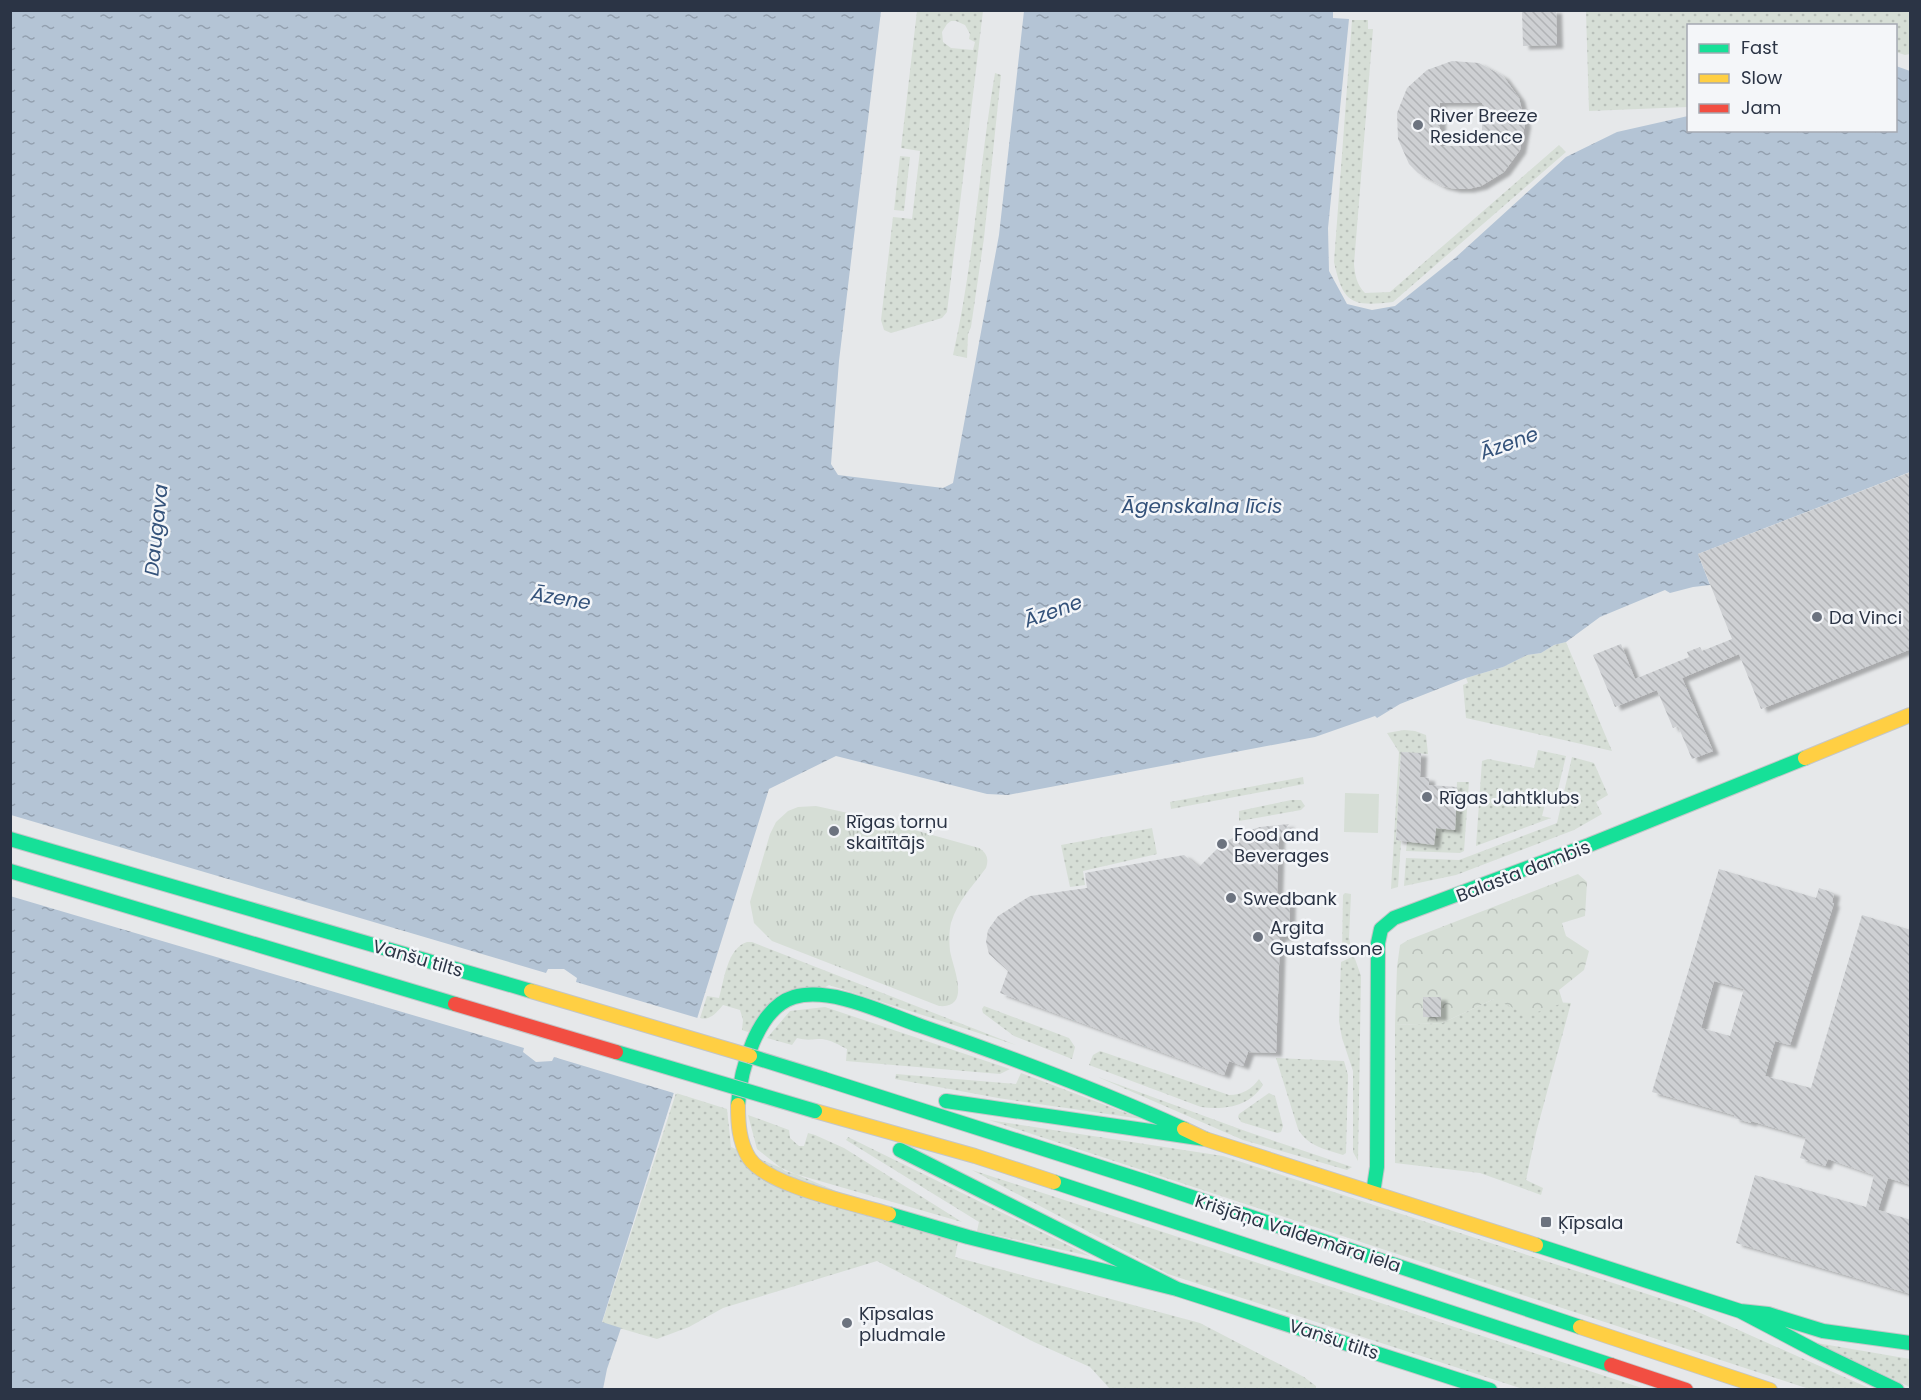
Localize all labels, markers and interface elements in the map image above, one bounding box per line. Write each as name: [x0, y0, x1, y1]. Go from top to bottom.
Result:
legend: [1687, 24, 1897, 132]
text: Fast: [1741, 35, 1778, 60]
text: Slow: [1741, 65, 1783, 90]
text: Jam: [1741, 95, 1781, 120]
place label: River Breeze Residence: [1430, 103, 1538, 149]
marker: River Breeze Residence: [1411, 118, 1425, 132]
water label: Āzene: [1475, 420, 1542, 467]
water label: Daugava: [137, 483, 175, 577]
water label: Āgenskalna līcis: [1121, 492, 1283, 520]
water label: Āzene: [528, 579, 593, 617]
water label: Āzene: [1019, 588, 1086, 635]
place label: Da Vinci: [1829, 605, 1902, 630]
marker: Da Vinci: [1810, 610, 1824, 624]
place label: Rīgas Jahtklubs: [1439, 785, 1579, 810]
marker: Rīgas Jahtklubs: [1420, 790, 1434, 804]
place label: Rīgas torņu skaitītājs: [846, 809, 948, 855]
place label: Food and Beverages: [1234, 822, 1329, 868]
marker: Rīgas torņu skaitītājs: [827, 824, 841, 838]
street label: Balasta dambis: [1452, 834, 1594, 908]
marker: Food and Beverages: [1215, 837, 1229, 851]
place label: Swedbank: [1243, 886, 1338, 911]
marker: Swedbank: [1224, 891, 1238, 905]
place label: Argita Gustafssone: [1270, 915, 1383, 961]
marker: Argita Gustafssone: [1251, 930, 1265, 944]
street label: Vanšu tilts: [370, 933, 466, 983]
street label: Krišjāņa Valdemāra iela: [1192, 1188, 1404, 1278]
place label: Ķīpsala: [1558, 1210, 1624, 1235]
marker: Ķīpsala: [1539, 1215, 1553, 1229]
place label: Ķīpsalas pludmale: [859, 1301, 946, 1347]
street label: Vanšu tilts: [1286, 1313, 1382, 1365]
marker: Ķīpsalas pludmale: [840, 1316, 854, 1330]

